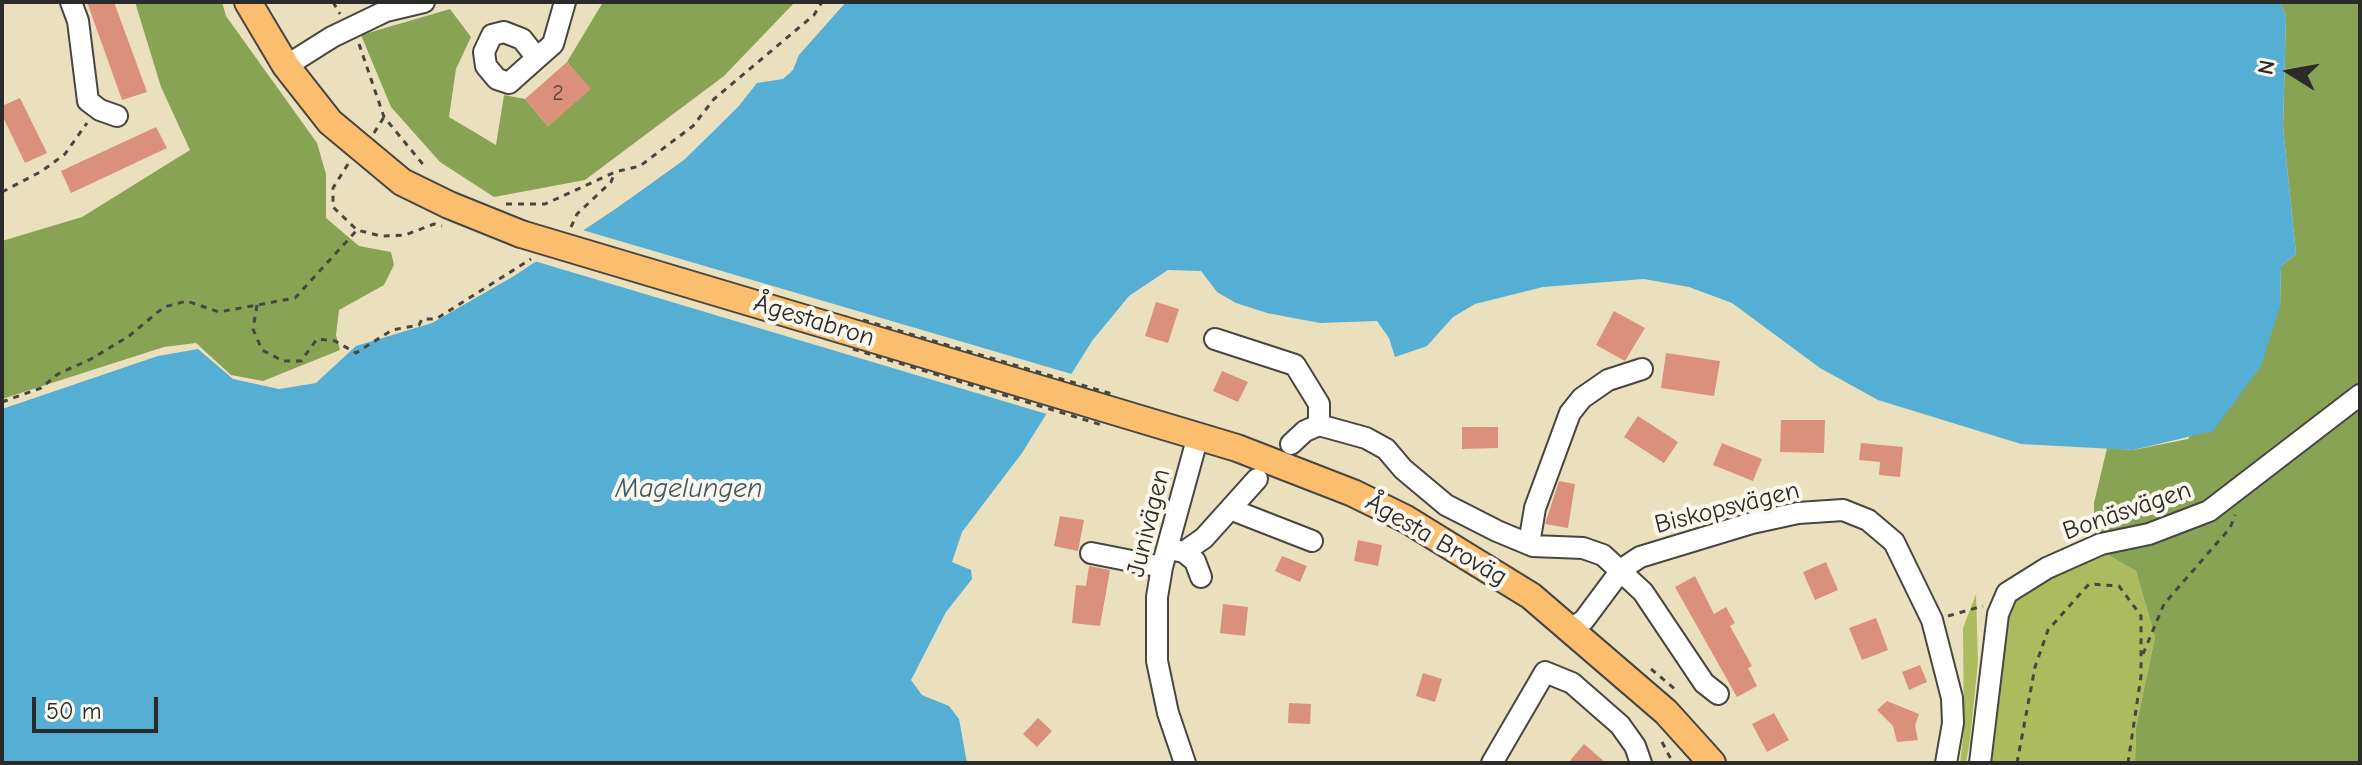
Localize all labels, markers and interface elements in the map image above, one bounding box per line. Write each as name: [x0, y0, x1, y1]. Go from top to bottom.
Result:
north arrow: [2250, 32, 2330, 112]
text: N: [2252, 58, 2281, 77]
house number: 2: [552, 81, 564, 107]
street label: Ågestabron: [750, 288, 878, 354]
street label: Junivägen: [1121, 466, 1177, 580]
water label: Magelungen: [615, 472, 763, 506]
street label: Biskopsvägen: [1651, 475, 1803, 541]
street label: Bonäsvägen: [2059, 475, 2195, 547]
street label: Ågesta Broväg: [1360, 487, 1512, 593]
scale bar: [36, 681, 162, 731]
text: 50 m: [46, 697, 102, 725]

